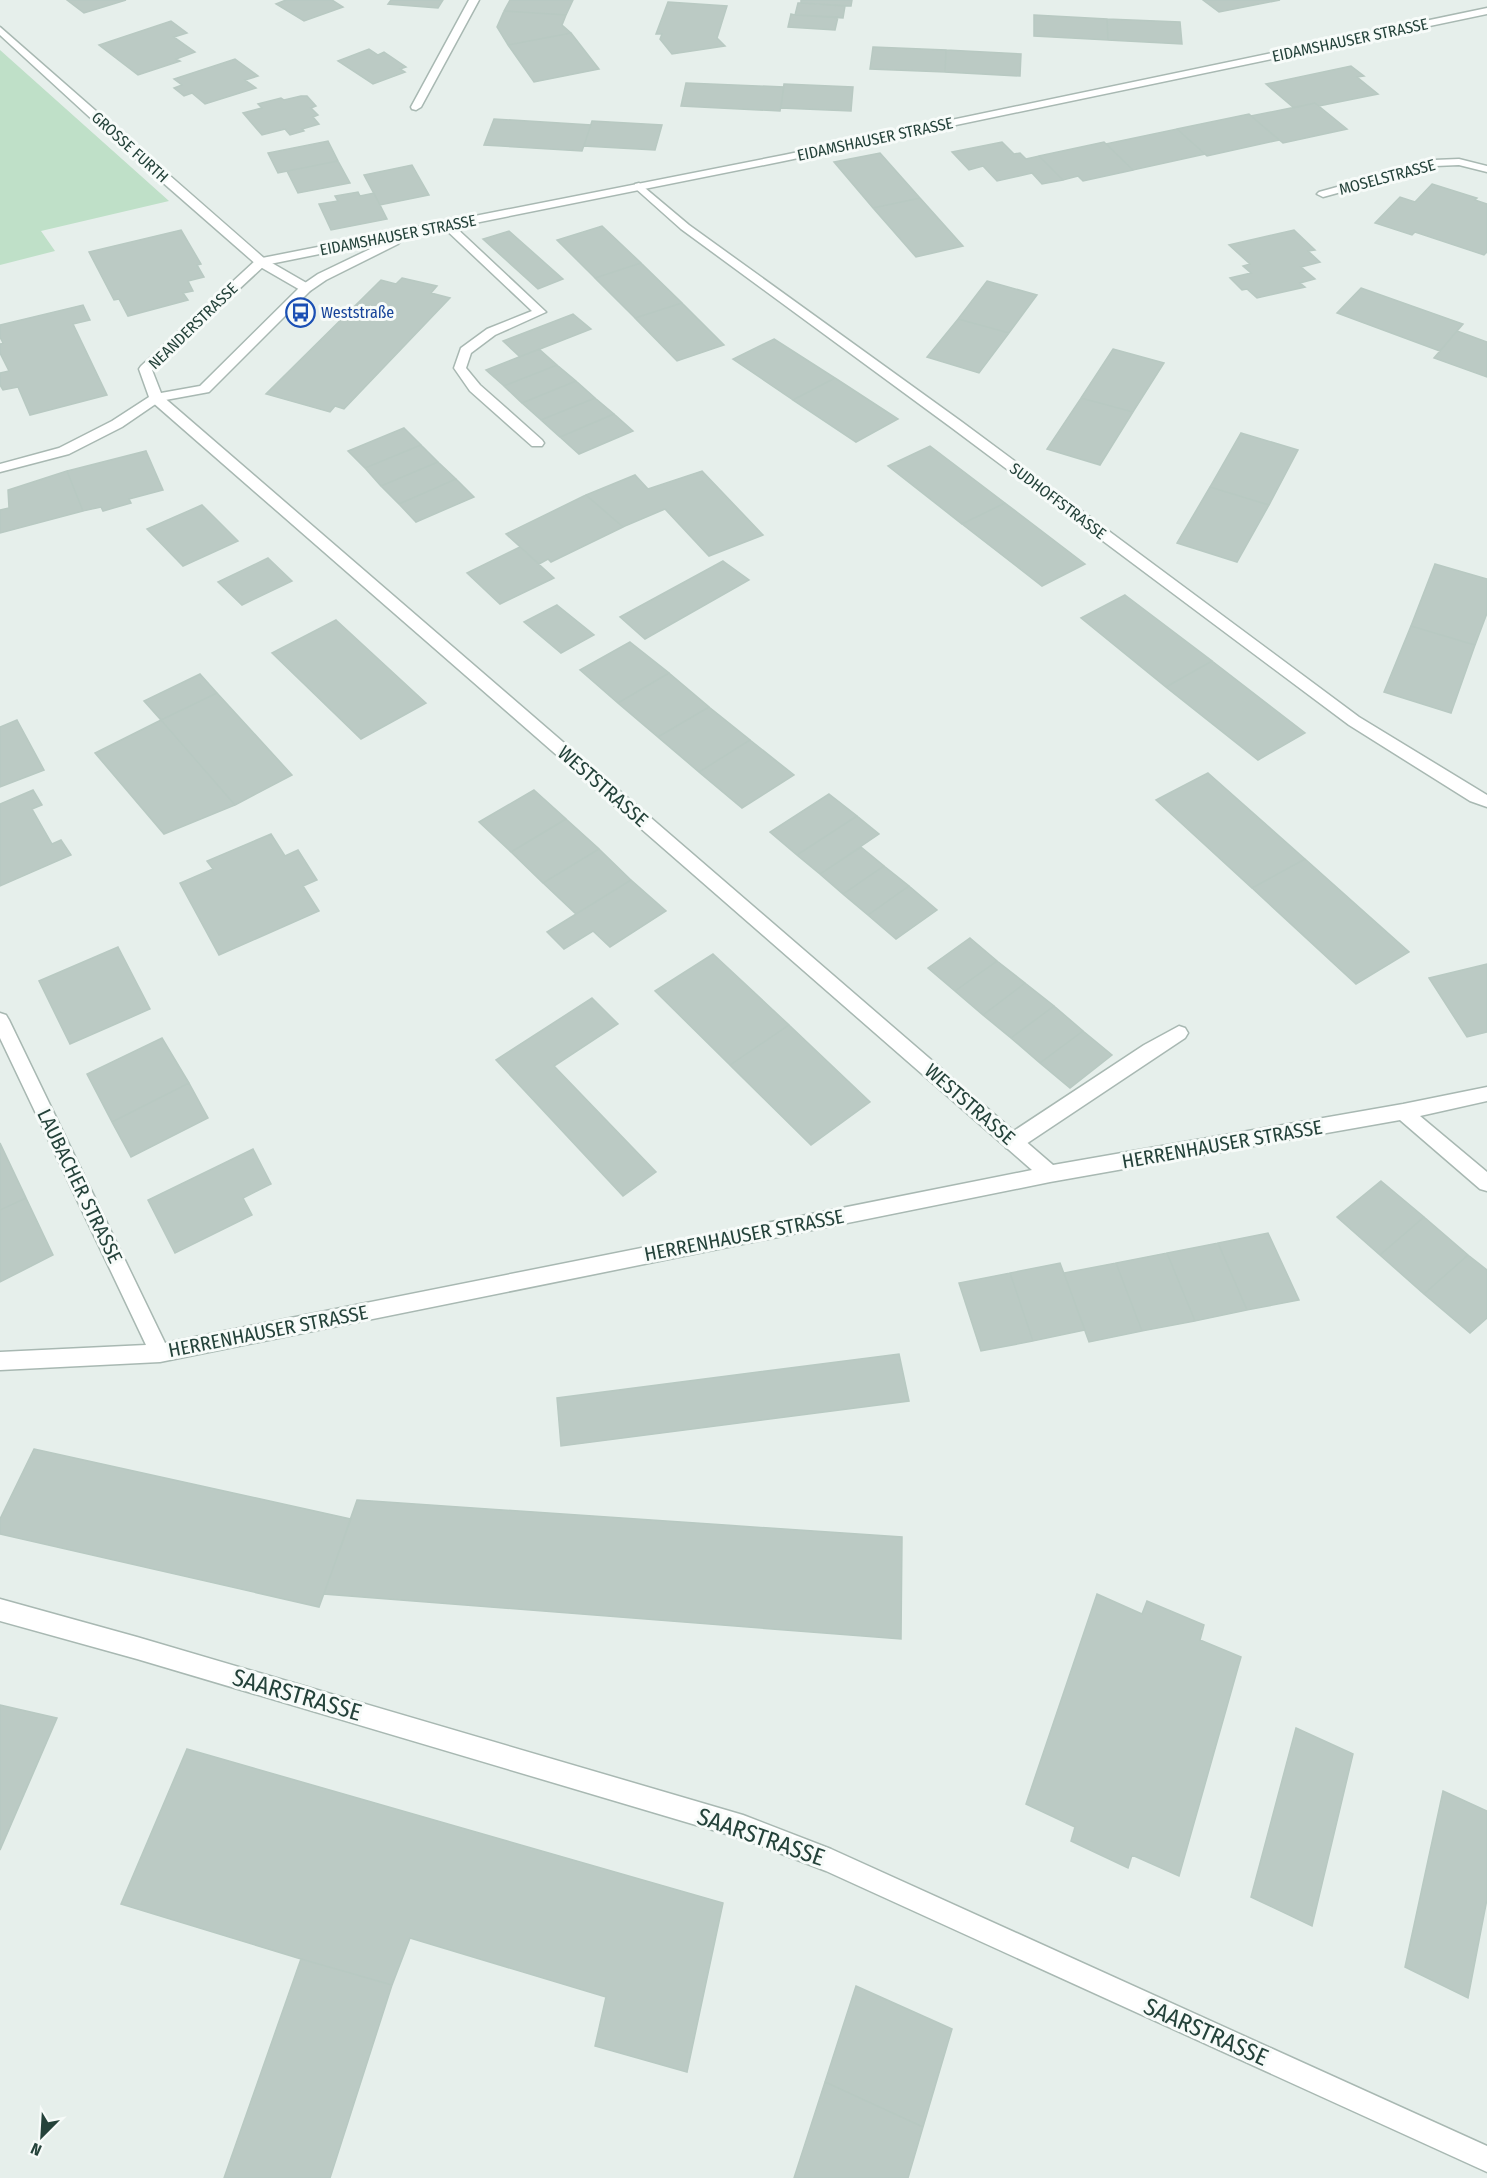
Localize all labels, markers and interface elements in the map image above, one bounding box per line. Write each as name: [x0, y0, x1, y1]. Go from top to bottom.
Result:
street label: EIDAMSHAUSER STRASSE: [1270, 14, 1430, 66]
street label: GROSSE FURTH: [88, 108, 172, 186]
street label: EIDAMSHAUSER STRASSE: [795, 113, 955, 165]
street label: MOSELSTRASSE: [1337, 155, 1437, 199]
street label: EIDAMSHAUSER STRASSE: [318, 211, 478, 259]
street label: NEANDERSTRASSE: [145, 279, 241, 373]
bus stop icon: Weststraße: [284, 296, 316, 328]
place label: Weststraße: [321, 303, 394, 322]
street label: SUDHOFFSTRASSE: [1006, 459, 1110, 543]
street label: WESTSTRASSE: [553, 740, 653, 832]
street label: WESTSTRASSE: [920, 1058, 1020, 1150]
street label: LAUBACHER STRASSE: [32, 1105, 128, 1267]
street label: HERRENHAUSER STRASSE: [1120, 1115, 1324, 1173]
street label: HERRENHAUSER STRASSE: [642, 1204, 846, 1266]
street label: HERRENHAUSER STRASSE: [166, 1300, 370, 1362]
street label: SAARSTRASSE: [229, 1663, 365, 1727]
street label: SAARSTRASSE: [694, 1802, 828, 1872]
street label: SAARSTRASSE: [1140, 1992, 1272, 2072]
north arrow: [12, 2106, 72, 2166]
text: N: [28, 2139, 44, 2160]

